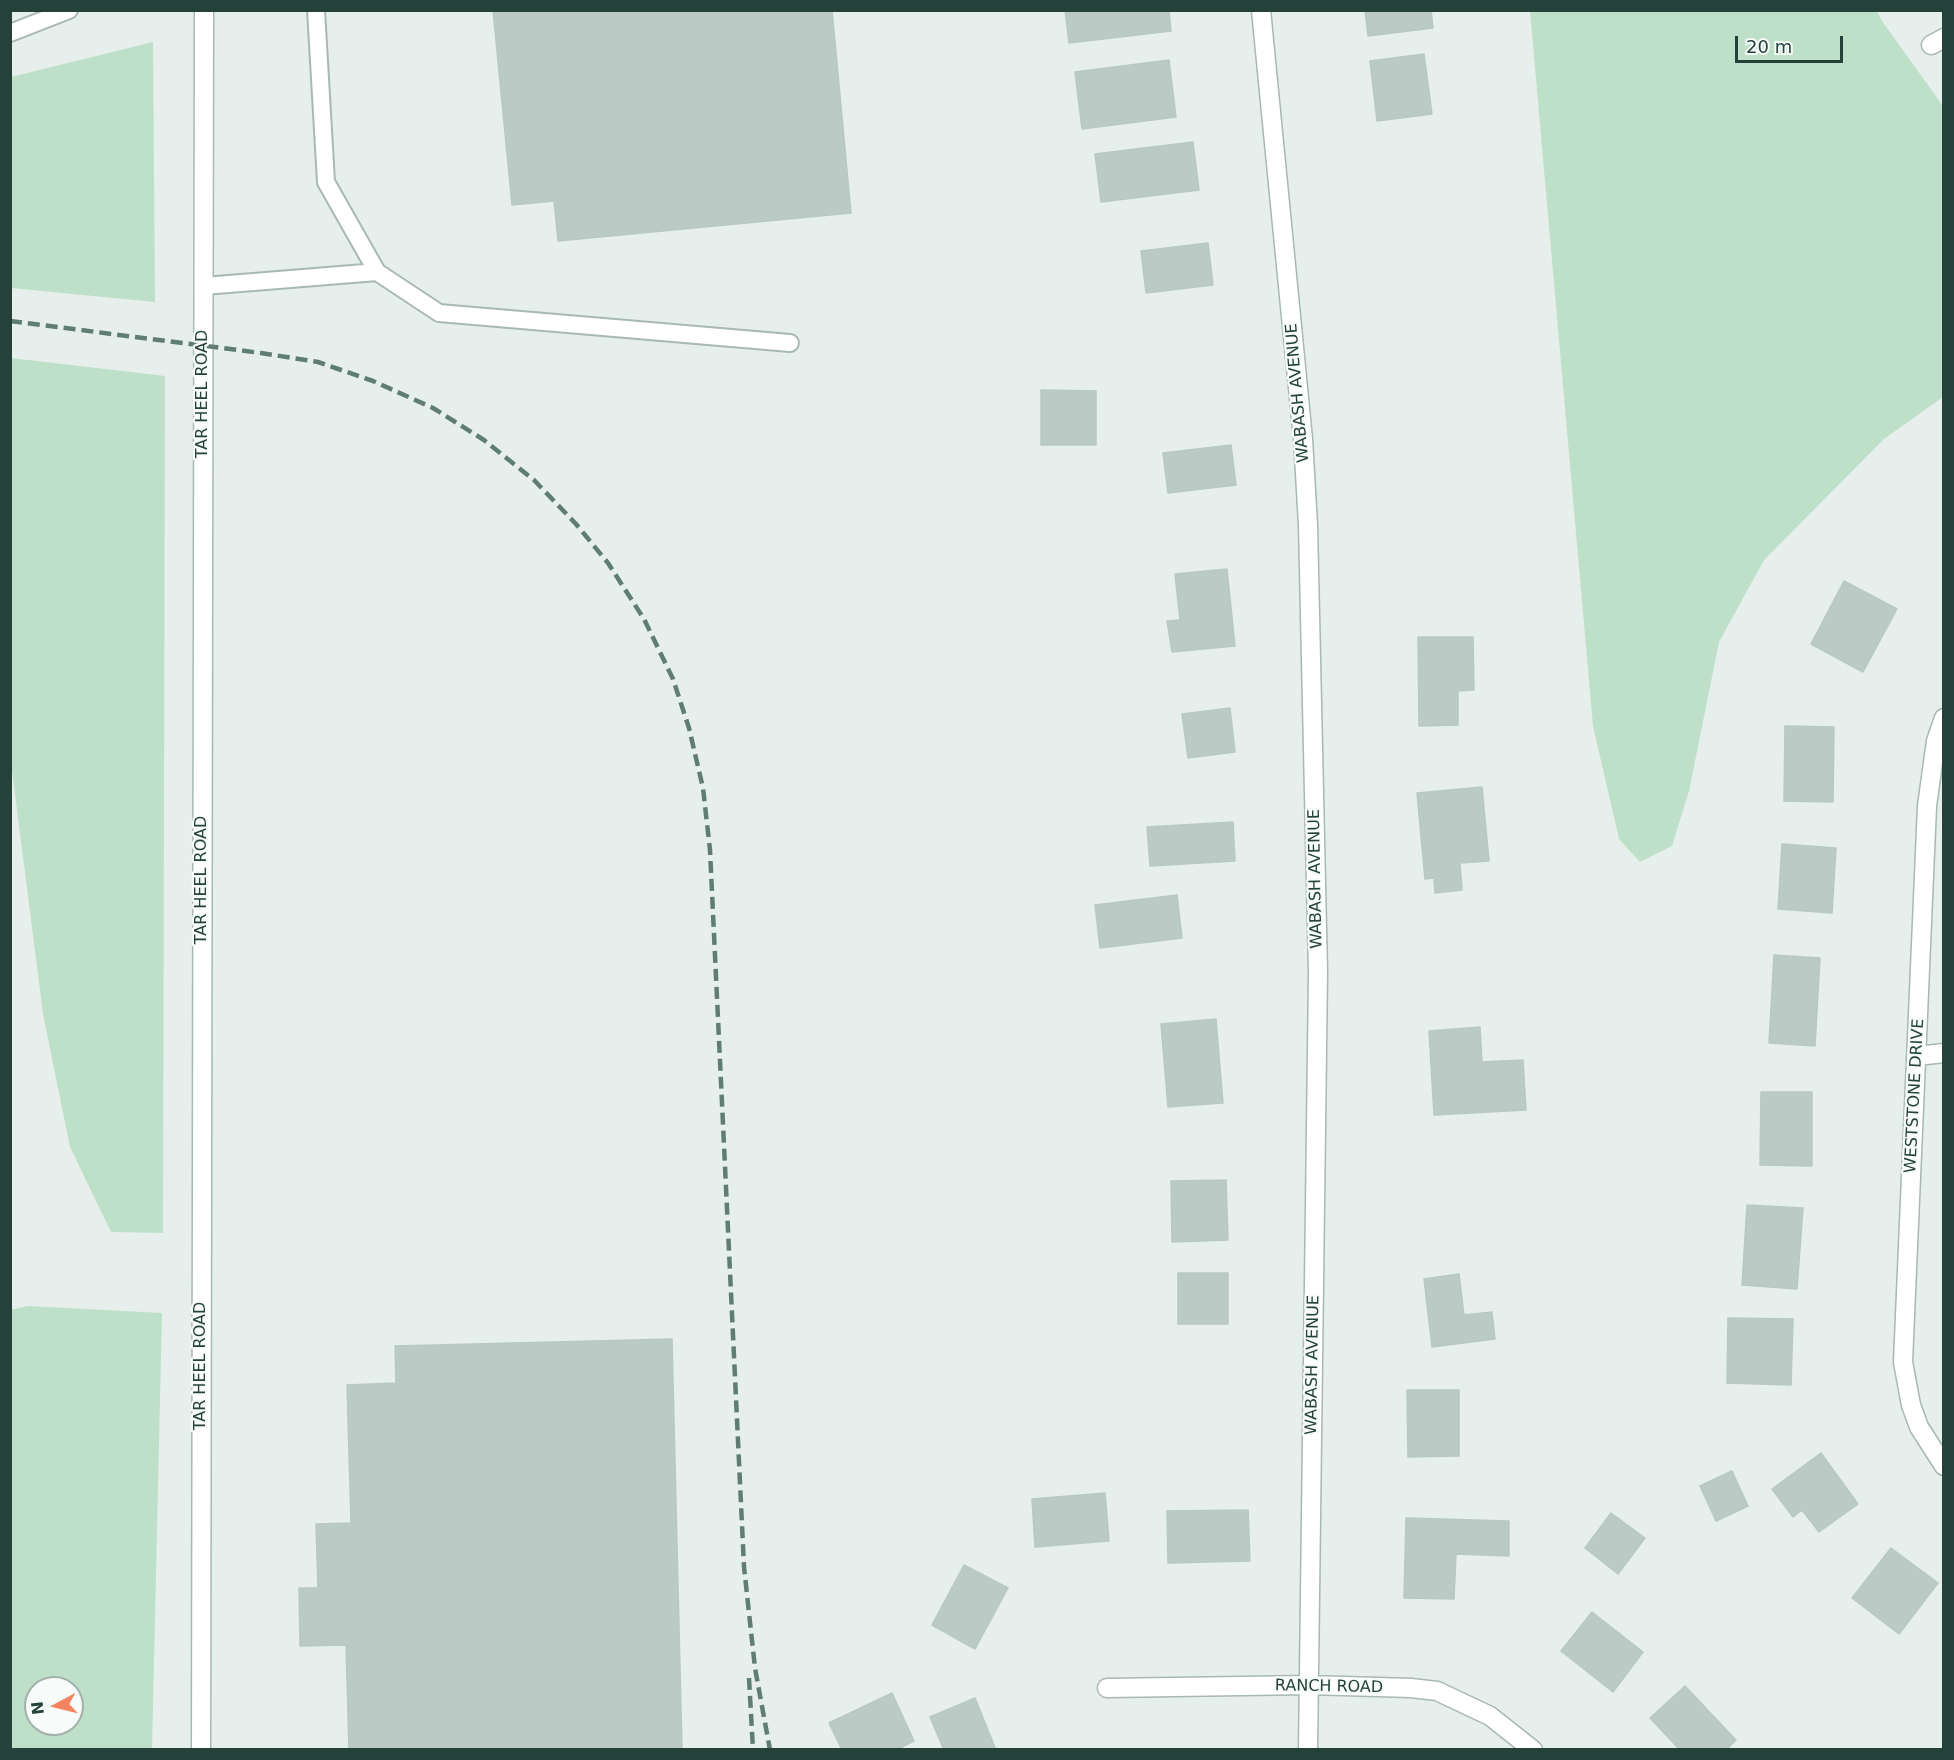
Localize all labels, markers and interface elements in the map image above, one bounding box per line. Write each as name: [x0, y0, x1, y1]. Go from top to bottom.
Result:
scale bar: [1738, 24, 1846, 62]
text: 20 m: [1746, 36, 1792, 57]
street label: WABASH AVENUE: [1282, 323, 1314, 463]
street label: TAR HEEL ROAD: [193, 330, 213, 458]
street label: WABASH AVENUE: [1305, 809, 1327, 949]
street label: TAR HEEL ROAD: [192, 816, 212, 944]
street label: WESTSTONE DRIVE: [1901, 1018, 1929, 1174]
street label: WABASH AVENUE: [1302, 1295, 1324, 1435]
street label: TAR HEEL ROAD: [191, 1302, 211, 1430]
north arrow: [24, 1676, 84, 1736]
street label: RANCH ROAD: [1275, 1676, 1383, 1698]
text: N: [27, 1700, 48, 1716]

